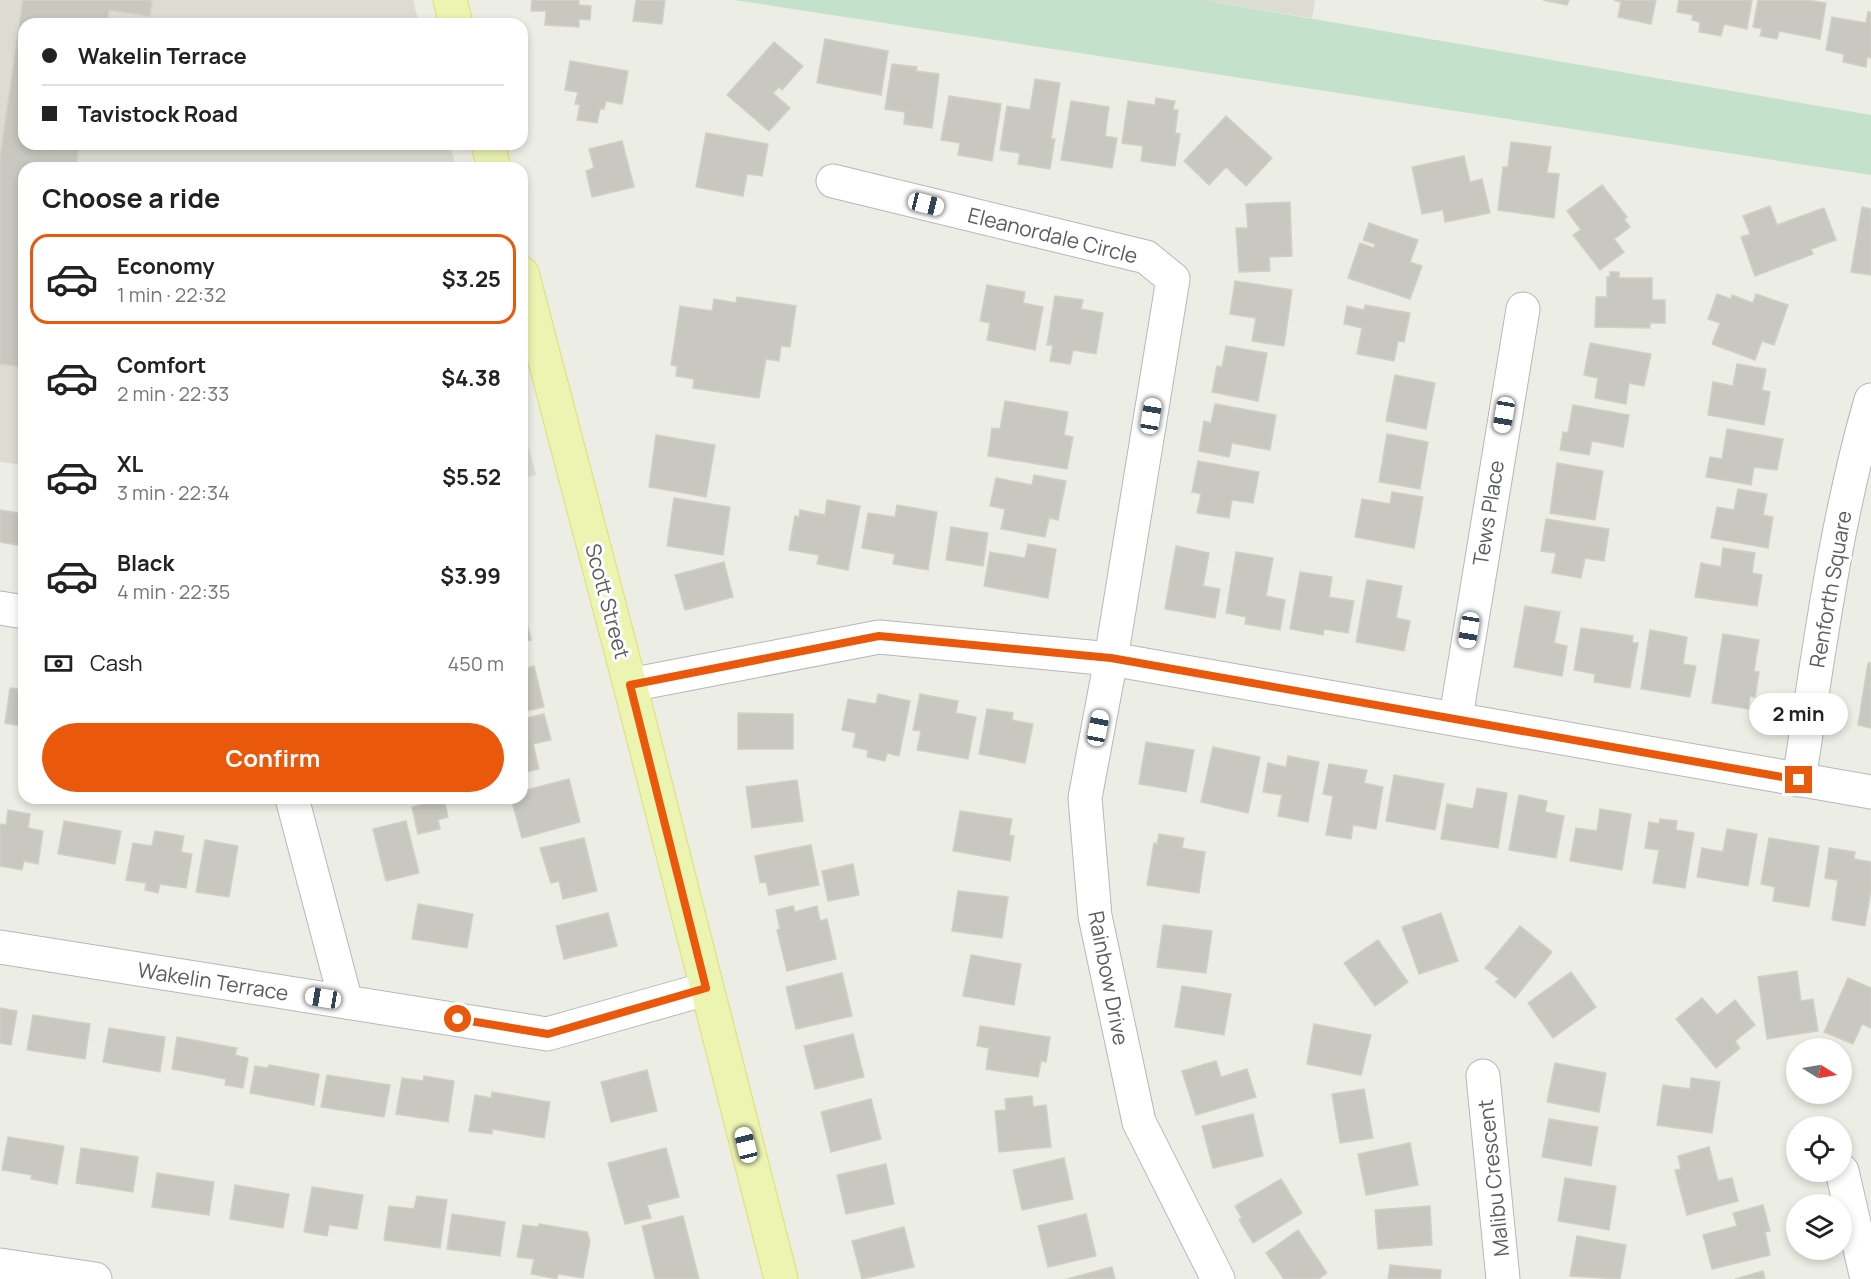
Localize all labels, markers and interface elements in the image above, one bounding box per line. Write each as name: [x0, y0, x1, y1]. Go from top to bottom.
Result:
text: Wakelin Terrace: [78, 41, 247, 71]
text: Tavistock Road: [78, 99, 238, 129]
text: Choose a ride: [42, 179, 220, 216]
car: [906, 191, 946, 217]
street label: Eleanordale Circle: [965, 200, 1141, 270]
text: Economy: [117, 251, 215, 281]
icon: car: [45, 252, 99, 306]
text: $3.25: [442, 264, 501, 294]
text: 1 min · 22:32: [117, 281, 226, 308]
text: Comfort: [117, 350, 206, 380]
icon: car: [45, 351, 99, 405]
text: $4.38: [441, 363, 501, 393]
text: 2 min · 22:33: [117, 380, 229, 407]
car: [1492, 396, 1516, 434]
car: [1139, 397, 1163, 435]
text: XL: [117, 449, 143, 479]
icon: car: [45, 450, 99, 504]
street label: Tews Place: [1466, 458, 1510, 568]
text: $5.52: [442, 462, 501, 492]
text: 3 min · 22:34: [117, 479, 230, 506]
street label: Renforth Square: [1802, 508, 1858, 670]
street label: Scott Street: [579, 540, 637, 662]
text: Black: [117, 548, 174, 578]
icon: car: [45, 549, 99, 603]
text: $3.99: [440, 561, 501, 591]
text: 4 min · 22:35: [117, 578, 230, 605]
car: [1457, 611, 1481, 649]
icon: cash: [42, 647, 75, 680]
text: Cash: [90, 648, 143, 678]
text: 450 m: [448, 650, 504, 677]
callout: 2 min: [1750, 693, 1848, 735]
text: 2 min: [1772, 700, 1825, 727]
car: [1086, 709, 1110, 747]
button: Confirm: [42, 723, 504, 792]
route end: [1785, 766, 1812, 793]
street label: Rainbow Drive: [1082, 909, 1136, 1047]
street label: Wakelin Terrace: [136, 955, 290, 1007]
car: [304, 986, 342, 1010]
route start: [444, 1005, 471, 1032]
north arrow: [1786, 1038, 1852, 1104]
map controls: [1786, 1038, 1852, 1260]
street label: Malibu Crescent: [1471, 1098, 1515, 1258]
button: locate: [1786, 1116, 1852, 1182]
car: [733, 1125, 759, 1165]
button: layers: [1786, 1194, 1852, 1260]

